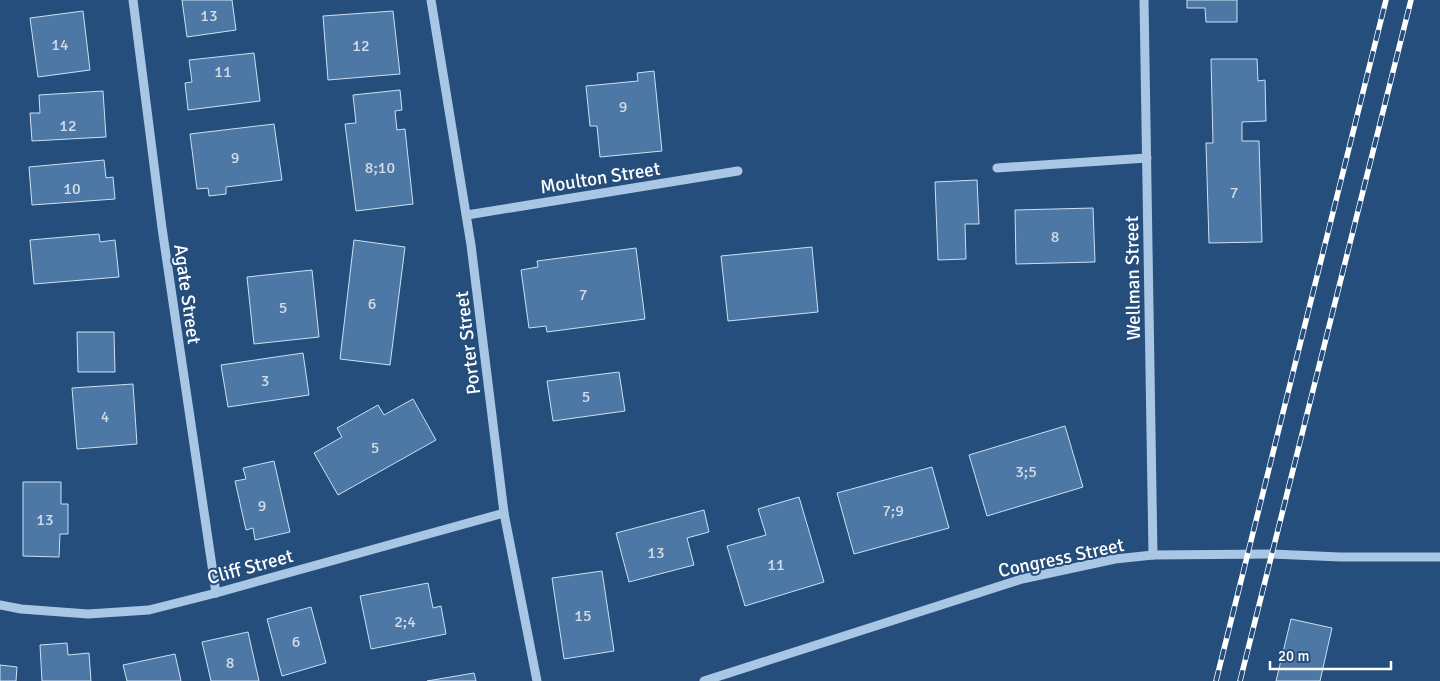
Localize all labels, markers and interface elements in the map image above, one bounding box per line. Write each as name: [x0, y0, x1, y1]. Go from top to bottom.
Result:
house number: 13: [200, 6, 218, 26]
house number: 14: [51, 35, 69, 55]
house number: 12: [352, 36, 370, 56]
house number: 11: [214, 62, 232, 82]
house number: 9: [619, 97, 627, 117]
house number: 12: [59, 116, 77, 136]
house number: 9: [231, 148, 239, 168]
street label: Moulton Street: [538, 157, 662, 199]
house number: 8;10: [365, 158, 395, 178]
house number: 10: [63, 179, 81, 199]
house number: 7: [1230, 183, 1238, 203]
street label: Wellman Street: [1120, 215, 1146, 341]
house number: 8: [1051, 227, 1059, 247]
street label: Agate Street: [168, 243, 206, 346]
house number: 7: [579, 285, 587, 305]
street label: Porter Street: [450, 289, 486, 396]
house number: 6: [368, 294, 376, 314]
house number: 5: [279, 298, 287, 318]
house number: 3: [261, 371, 269, 391]
house number: 5: [582, 387, 590, 407]
house number: 4: [101, 407, 110, 427]
house number: 5: [371, 438, 379, 458]
house number: 3;5: [1015, 462, 1037, 482]
house number: 9: [258, 496, 266, 516]
house number: 7;9: [882, 501, 904, 521]
house number: 13: [36, 510, 54, 530]
street label: Congress Street: [996, 533, 1127, 583]
house number: 13: [647, 543, 665, 563]
street label: Cliff Street: [205, 544, 296, 590]
house number: 11: [767, 555, 785, 575]
house number: 15: [574, 606, 592, 626]
house number: 2;4: [394, 612, 416, 632]
house number: 6: [292, 632, 300, 652]
scale bar: [1270, 638, 1391, 670]
text: 20 m: [1278, 647, 1309, 665]
house number: 8: [226, 653, 234, 673]

